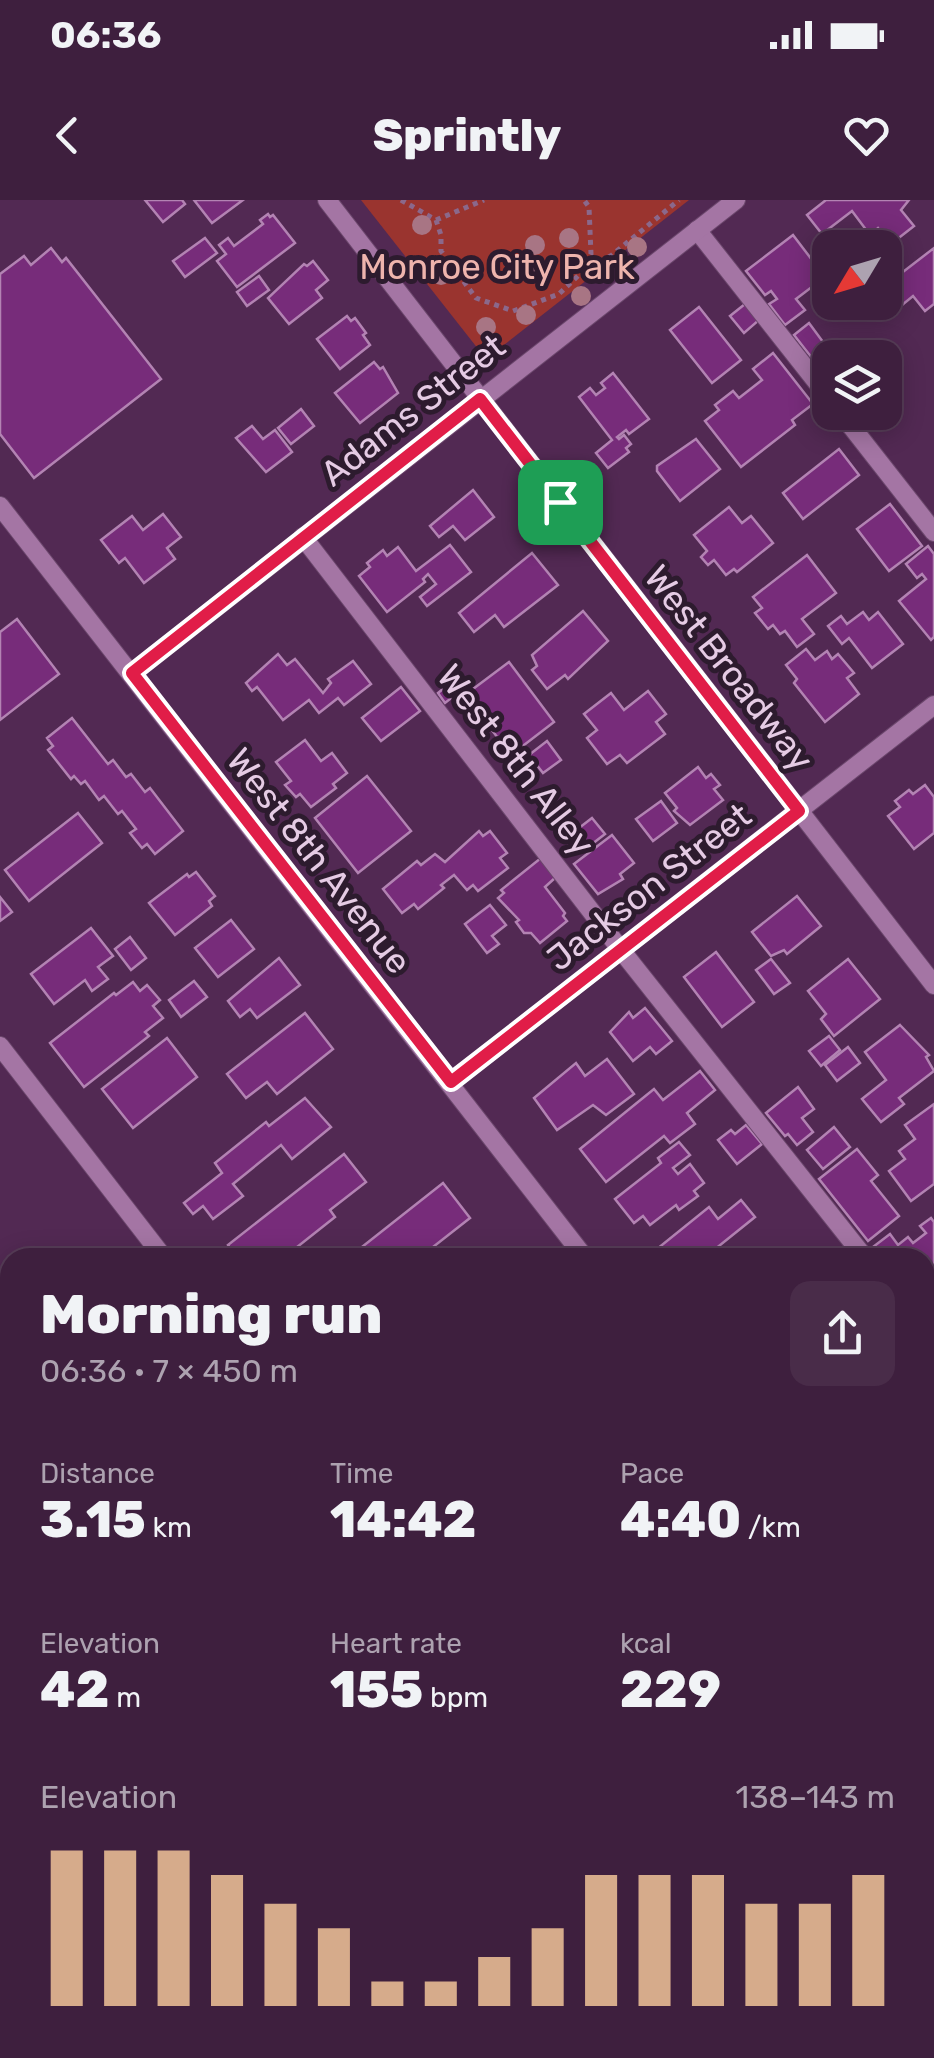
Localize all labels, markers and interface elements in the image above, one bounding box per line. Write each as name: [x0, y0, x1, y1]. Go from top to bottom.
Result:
text: 06:36: [50, 12, 161, 58]
icon: back: [40, 108, 95, 163]
icon: heart: [839, 108, 894, 163]
text: Sprintly: [373, 109, 561, 162]
north arrow: [812, 230, 902, 320]
map controls: [812, 230, 902, 430]
park label: Monroe City Park: [359, 246, 635, 288]
street label: Adams Street: [313, 325, 513, 495]
button: layers: [812, 340, 902, 430]
pin: [518, 460, 603, 545]
icon: arrive: [533, 475, 588, 530]
street label: West Broadway: [636, 557, 822, 779]
street label: West 8th Alley: [428, 656, 604, 864]
street label: West 8th Avenue: [218, 740, 420, 982]
street label: Jackson Street: [539, 794, 759, 980]
button: share: [790, 1281, 895, 1386]
text: Morning run: [40, 1282, 382, 1347]
text: 06:36 · 7 × 450 m: [40, 1352, 298, 1390]
text: Distance: [40, 1457, 155, 1490]
text: Time: [330, 1457, 393, 1490]
text: Pace: [620, 1457, 684, 1490]
text: 3.15: [40, 1490, 146, 1550]
text: 14:42: [330, 1490, 476, 1550]
text: 4:40: [620, 1490, 741, 1550]
text: km: [146, 1511, 192, 1544]
text: /km: [741, 1511, 801, 1544]
text: Elevation: [40, 1627, 160, 1660]
text: Heart rate: [330, 1627, 462, 1660]
text: kcal: [620, 1627, 671, 1660]
text: 42: [40, 1660, 109, 1720]
text: 155: [330, 1660, 423, 1720]
text: 229: [620, 1660, 721, 1720]
text: m: [109, 1681, 141, 1714]
text: bpm: [423, 1681, 488, 1714]
text: Elevation: [40, 1778, 177, 1816]
text: 138–143 m: [735, 1778, 895, 1816]

